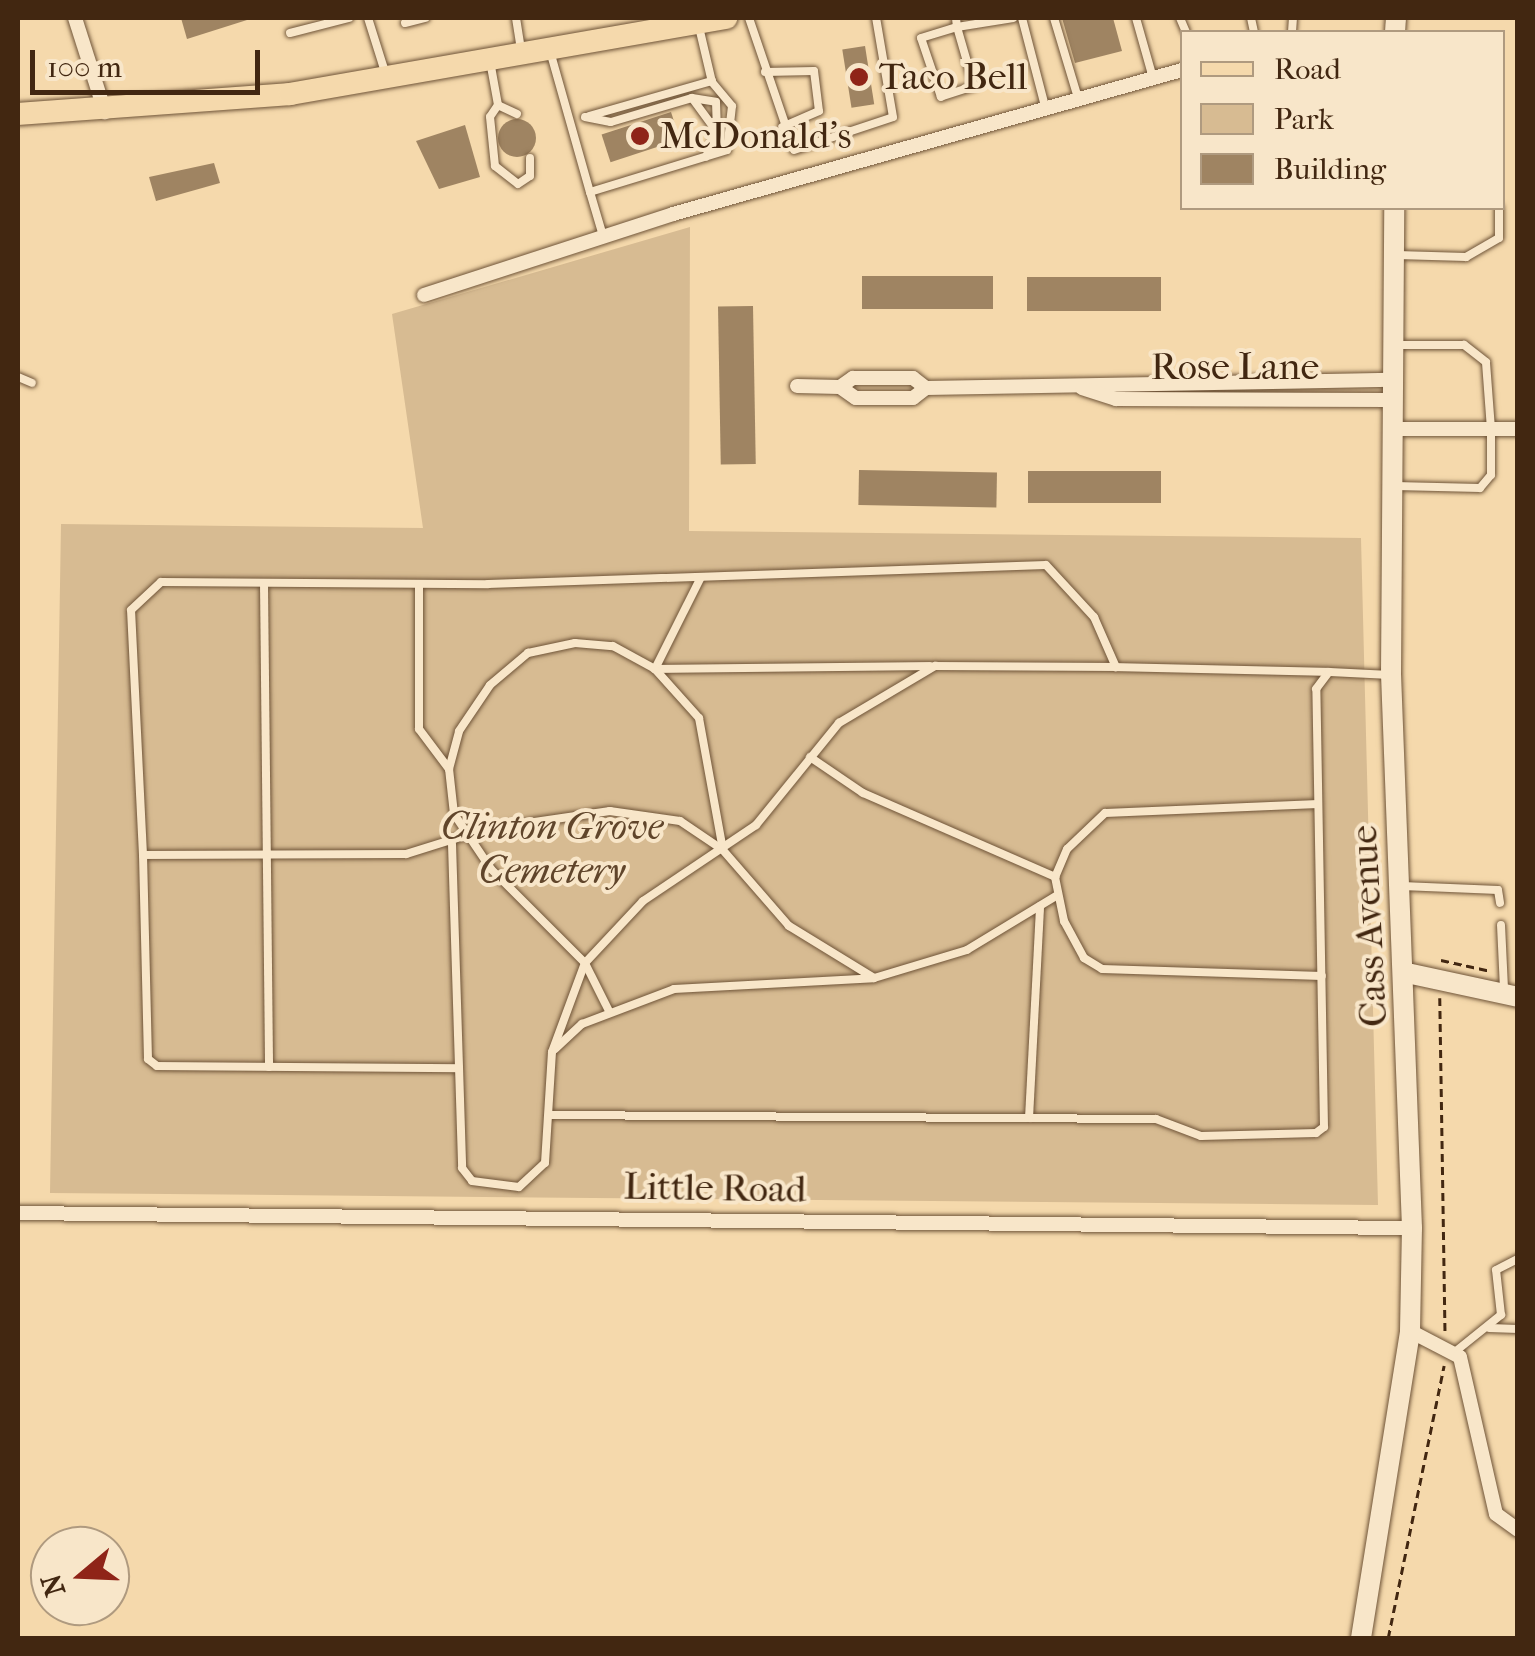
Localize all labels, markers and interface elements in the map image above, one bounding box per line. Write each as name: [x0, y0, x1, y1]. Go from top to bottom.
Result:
scale bar: [35, 30, 265, 92]
legend: [1180, 30, 1505, 210]
text: 100 m: [47, 50, 122, 85]
text: Road: [1274, 52, 1341, 87]
place label: Taco Bell: [879, 54, 1028, 100]
marker: Taco Bell: [848, 66, 870, 88]
text: Park: [1274, 102, 1334, 137]
place label: McDonald's: [660, 113, 851, 159]
marker: McDonald's: [629, 125, 651, 147]
text: Building: [1274, 152, 1386, 187]
street label: Rose Lane: [1151, 344, 1319, 390]
park label: Clinton Grove Cemetery: [441, 804, 663, 894]
street label: Cass Avenue: [1341, 824, 1397, 1028]
street label: Little Road: [623, 1164, 807, 1212]
north arrow: [30, 1526, 130, 1626]
text: N: [34, 1570, 72, 1601]

